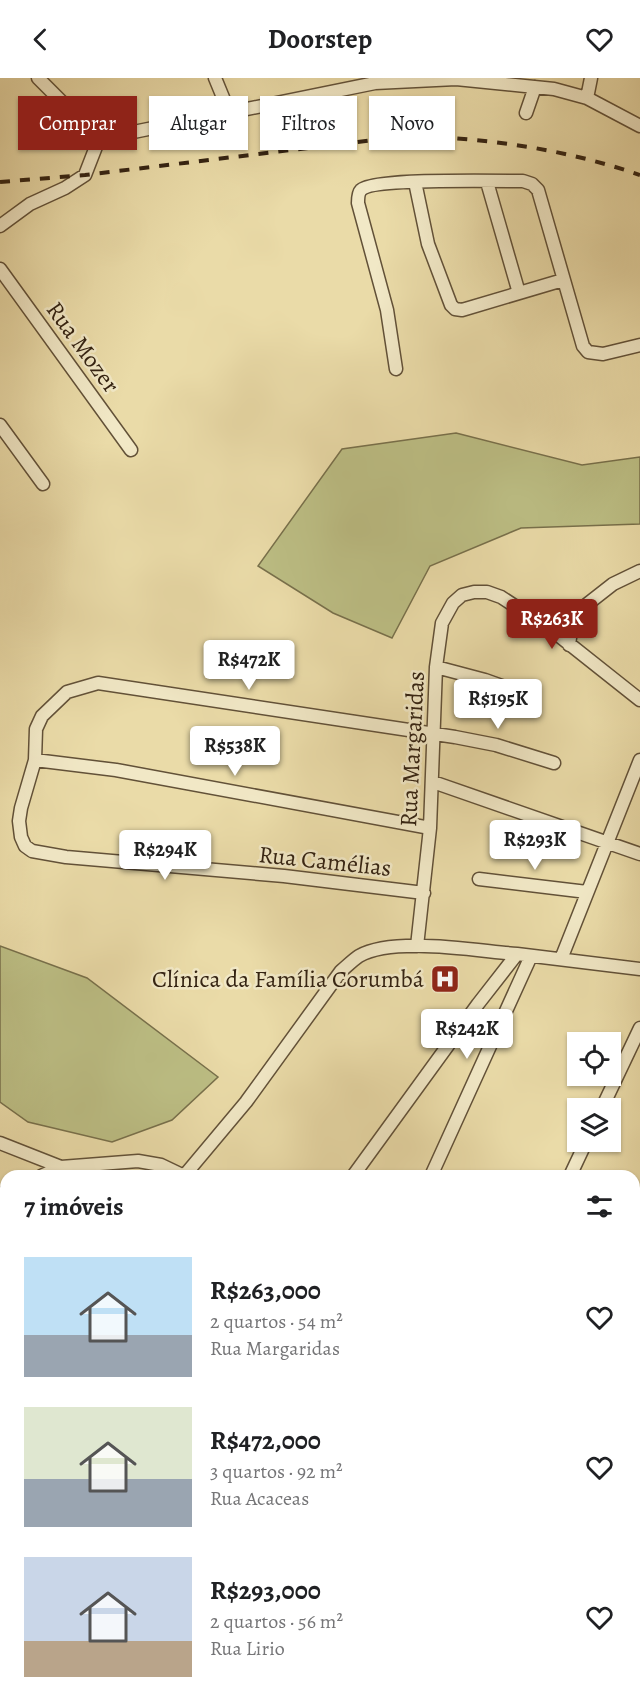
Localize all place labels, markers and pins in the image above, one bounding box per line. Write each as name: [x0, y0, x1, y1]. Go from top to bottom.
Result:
pin: R$263K: [503, 599, 601, 650]
pin: R$472K: [200, 640, 298, 691]
pin: R$195K: [449, 679, 547, 730]
pin: R$538K: [186, 726, 284, 777]
pin: R$293K: [486, 820, 584, 871]
pin: R$294K: [116, 830, 214, 881]
place label: Clínica da Família Corumbá: [152, 963, 425, 995]
hospital icon: Clínica da Família Corumbá: [429, 963, 461, 995]
pin: R$242K: [418, 1009, 516, 1060]

